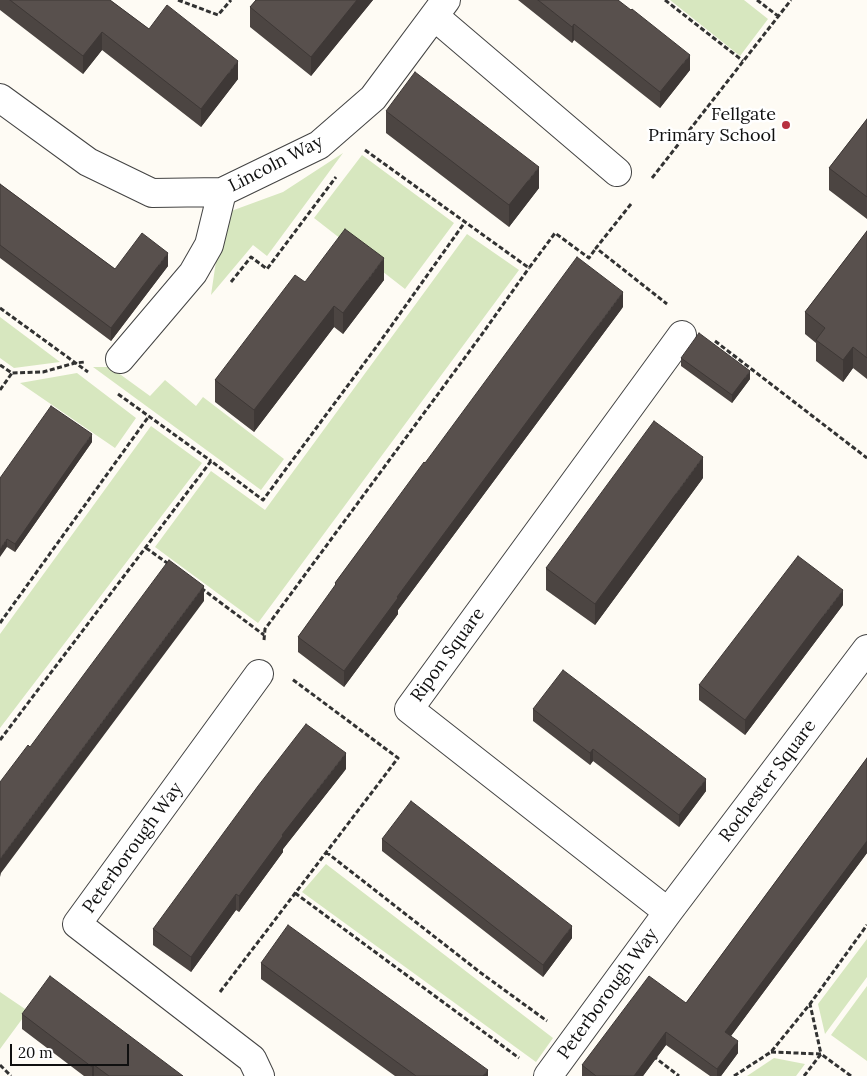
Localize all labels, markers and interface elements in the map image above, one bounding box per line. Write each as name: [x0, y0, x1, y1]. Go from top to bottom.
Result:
place label: Fellgate Primary School: [648, 104, 776, 146]
marker: Fellgate Primary School: [780, 119, 792, 131]
street label: Lincoln Way: [225, 131, 327, 197]
street label: Ripon Square: [407, 604, 489, 706]
street label: Rochester Square: [715, 716, 821, 846]
street label: Peterborough Way: [78, 778, 188, 918]
street label: Peterborough Way: [553, 924, 663, 1064]
scale bar: [12, 1034, 131, 1066]
text: 20 m: [18, 1043, 53, 1062]

